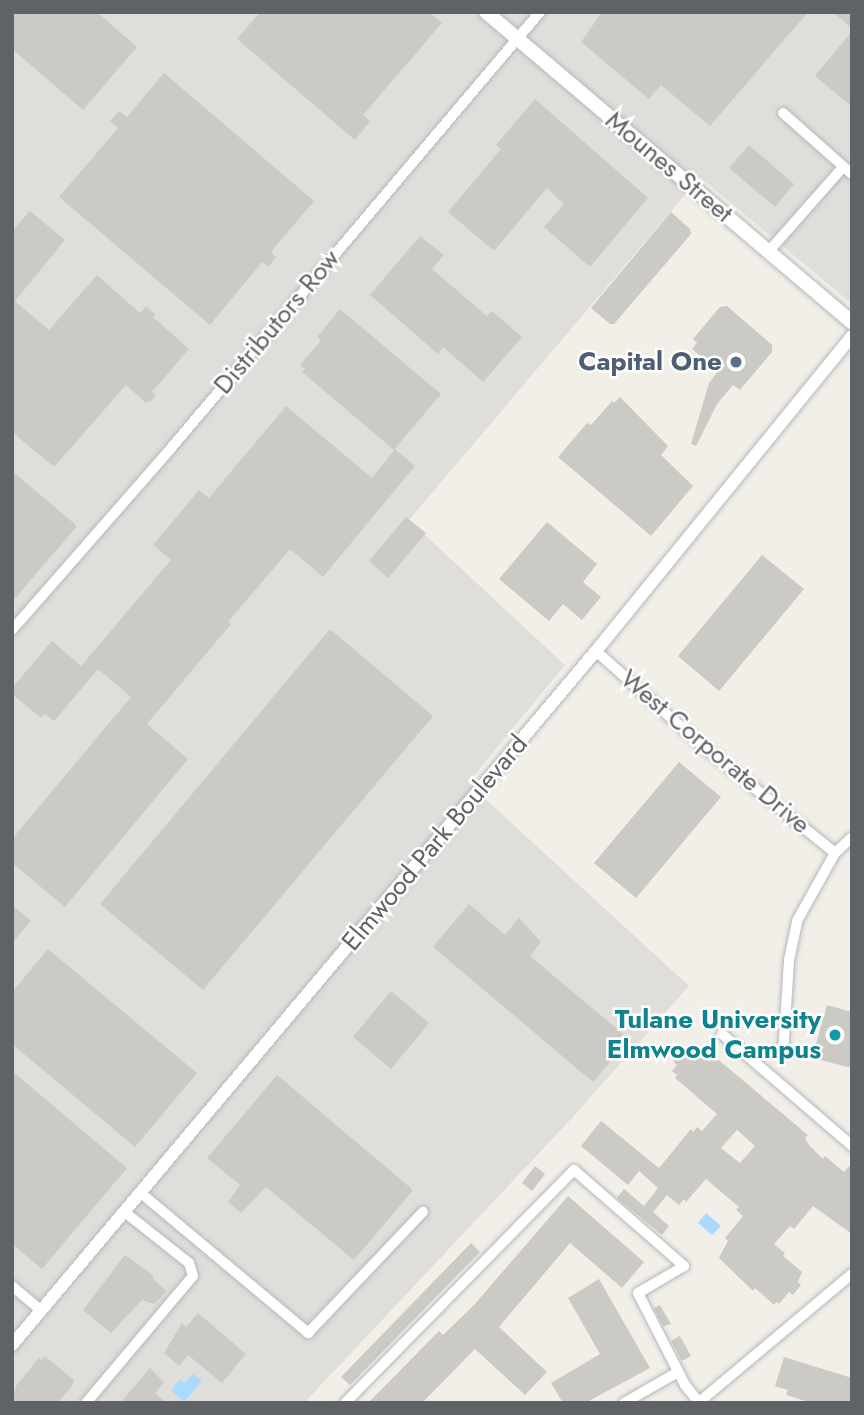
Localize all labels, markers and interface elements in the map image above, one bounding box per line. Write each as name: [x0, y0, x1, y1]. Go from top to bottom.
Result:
street label: Mounes Street: [599, 105, 739, 229]
street label: Distributors Row: [208, 243, 346, 401]
place label: Capital One: [578, 346, 722, 378]
marker: Capital One: [728, 354, 744, 370]
street label: West Corporate Drive: [614, 664, 816, 840]
street label: Elmwood Park Boulevard: [336, 729, 534, 957]
place label: Tulane University Elmwood Campus: [607, 1004, 821, 1066]
marker: Tulane University Elmwood Campus: [827, 1027, 843, 1043]

